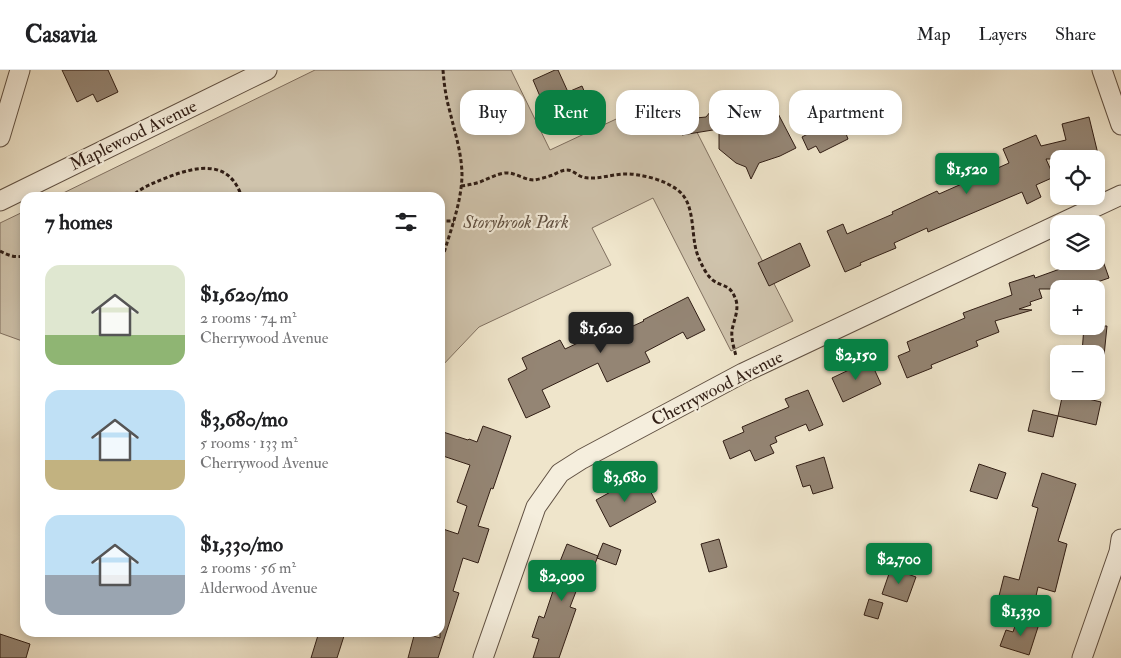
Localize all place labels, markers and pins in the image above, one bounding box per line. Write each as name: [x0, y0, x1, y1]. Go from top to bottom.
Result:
pin: $1,520: [926, 152, 1008, 195]
pin: $1,620: [560, 312, 642, 354]
pin: $2,150: [815, 338, 897, 381]
pin: $3,680: [584, 460, 666, 503]
pin: $2,700: [858, 542, 940, 585]
pin: $2,090: [521, 560, 603, 602]
pin: $1,330: [980, 594, 1062, 637]

